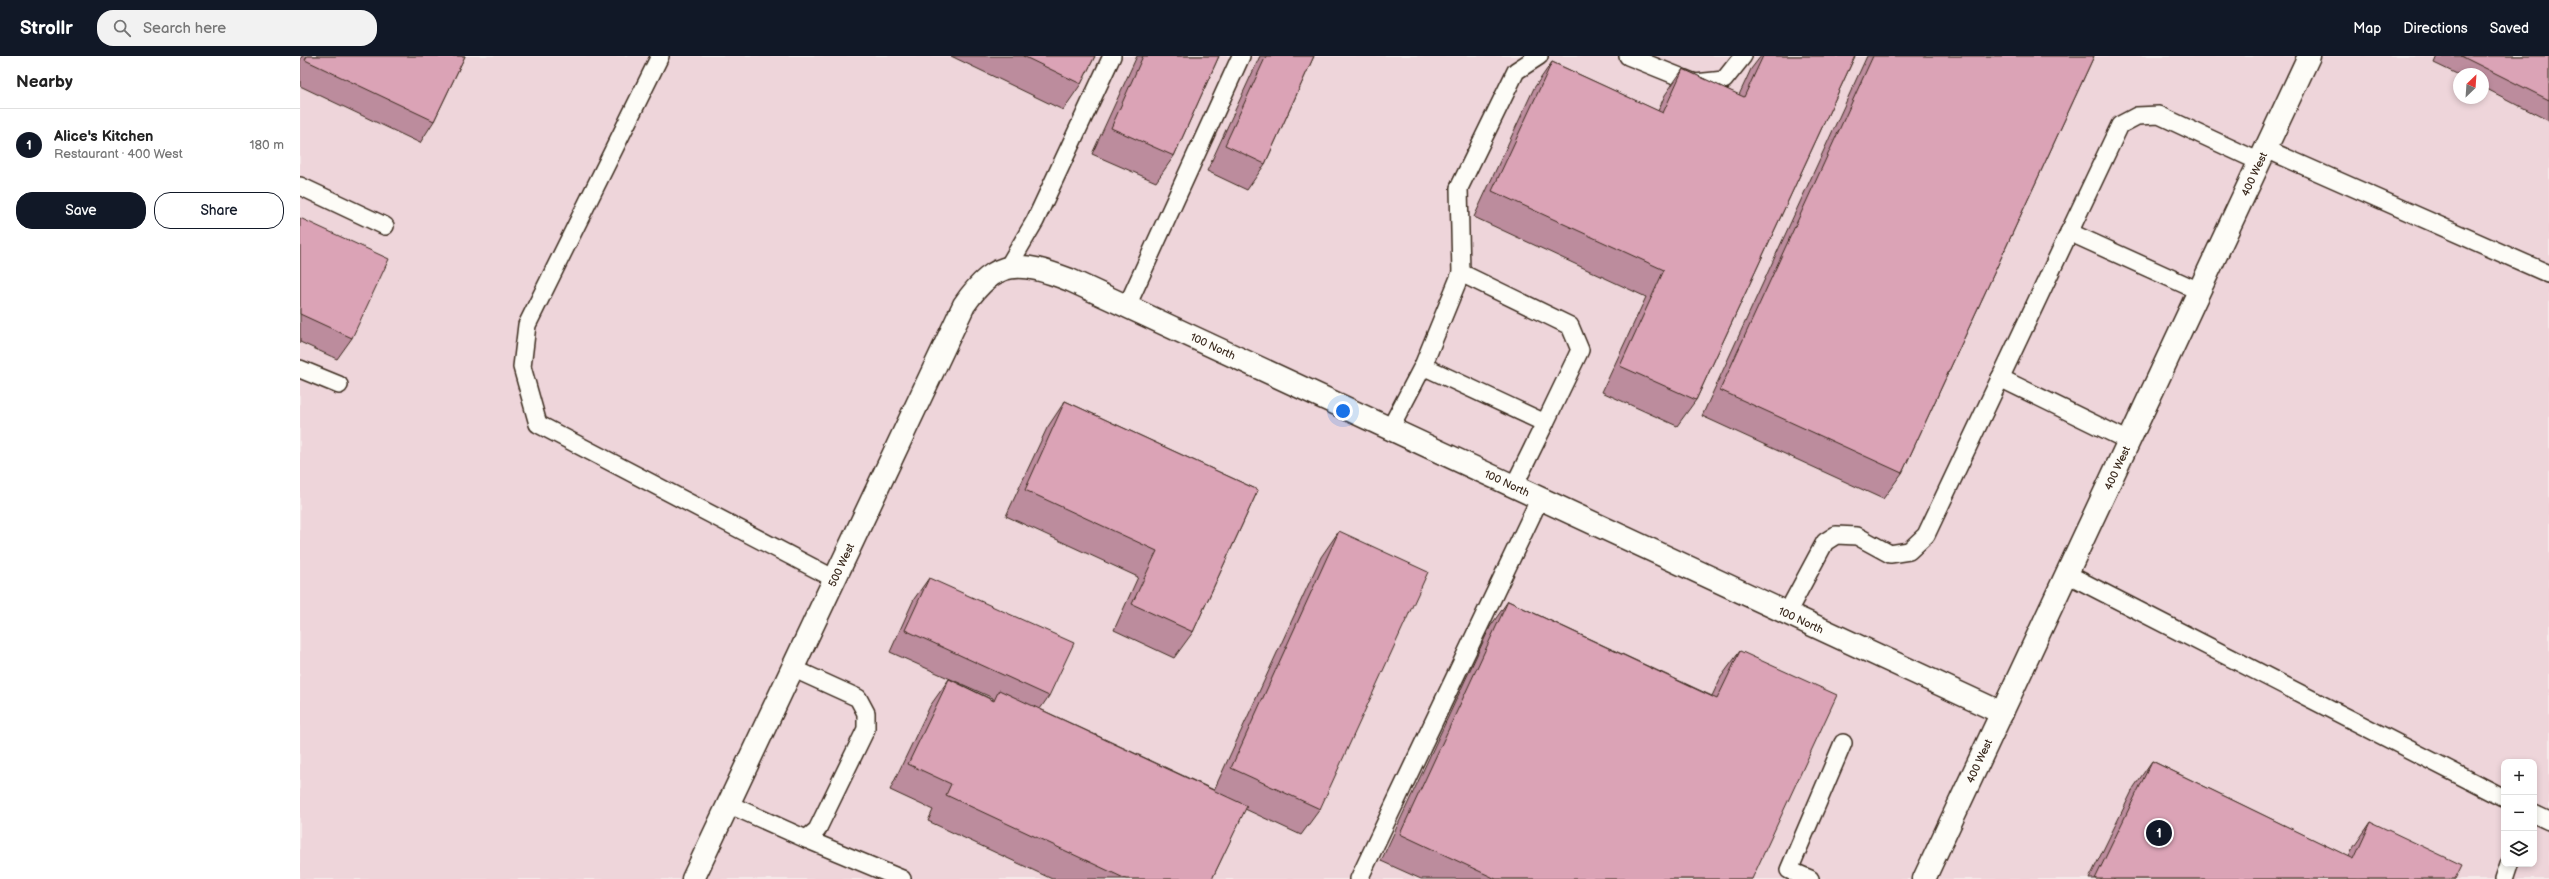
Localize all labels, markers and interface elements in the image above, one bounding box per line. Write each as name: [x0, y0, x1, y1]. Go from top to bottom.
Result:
search box: [97, 10, 377, 46]
text: Strollr: [20, 17, 73, 40]
icon: search: [111, 17, 133, 39]
text: Search here: [143, 19, 226, 38]
text: Map: [2353, 20, 2381, 37]
text: Directions: [2403, 20, 2468, 37]
text: Saved: [2490, 20, 2529, 37]
north arrow: [2453, 68, 2489, 104]
text: Nearby: [16, 72, 73, 92]
text: Alice's Kitchen: [54, 127, 153, 146]
text: 1: [26, 137, 32, 153]
text: 180 m: [249, 137, 284, 153]
text: Restaurant · 400 West: [54, 146, 183, 162]
street label: 400 West: [2239, 150, 2271, 198]
button: Save: [16, 192, 146, 229]
button: Share: [154, 192, 284, 229]
street label: 100 North: [1188, 330, 1237, 363]
your location: [1333, 401, 1353, 421]
street label: 400 West: [2102, 444, 2134, 492]
street label: 100 North: [1482, 467, 1531, 500]
street label: 500 West: [826, 541, 857, 589]
street label: 100 North: [1776, 604, 1825, 637]
street label: 400 West: [1964, 737, 1996, 785]
map controls: [2501, 759, 2537, 867]
button: +: [2501, 759, 2537, 795]
button: −: [2501, 795, 2537, 831]
pin: 1: [2146, 818, 2172, 848]
button: layers: [2501, 831, 2537, 867]

